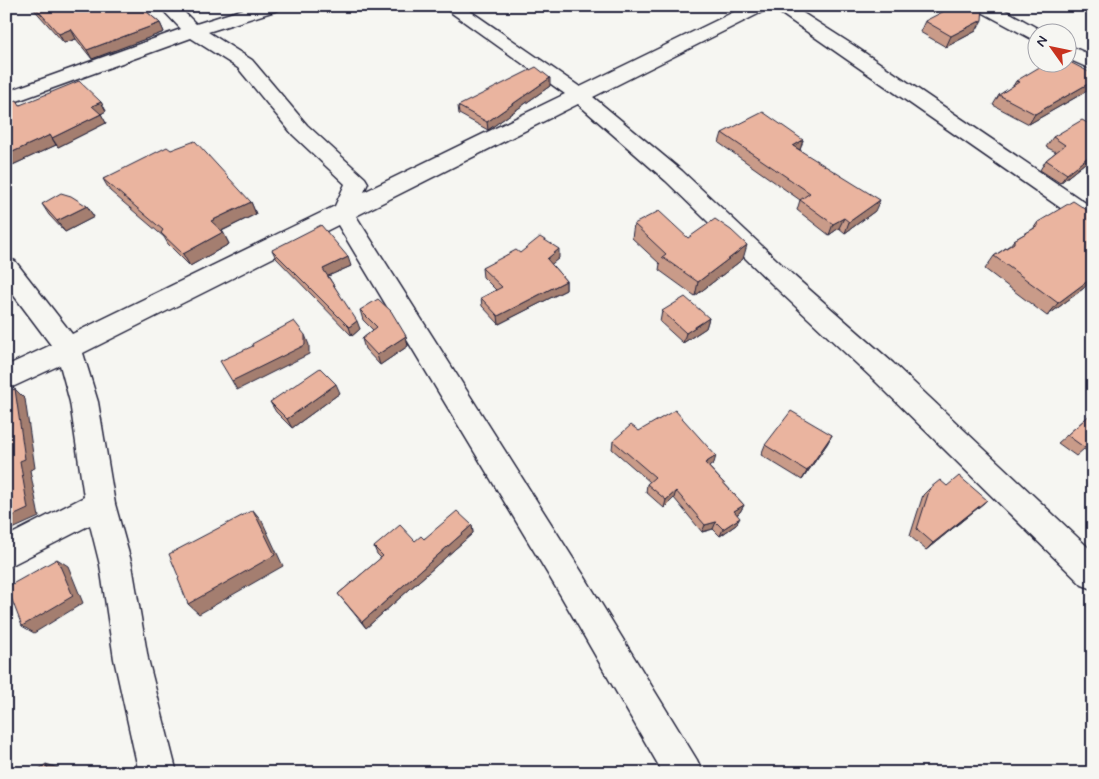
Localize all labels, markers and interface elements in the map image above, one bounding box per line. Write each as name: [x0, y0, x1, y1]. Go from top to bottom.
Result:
north arrow: [1026, 22, 1076, 72]
text: N: [1032, 33, 1052, 50]

